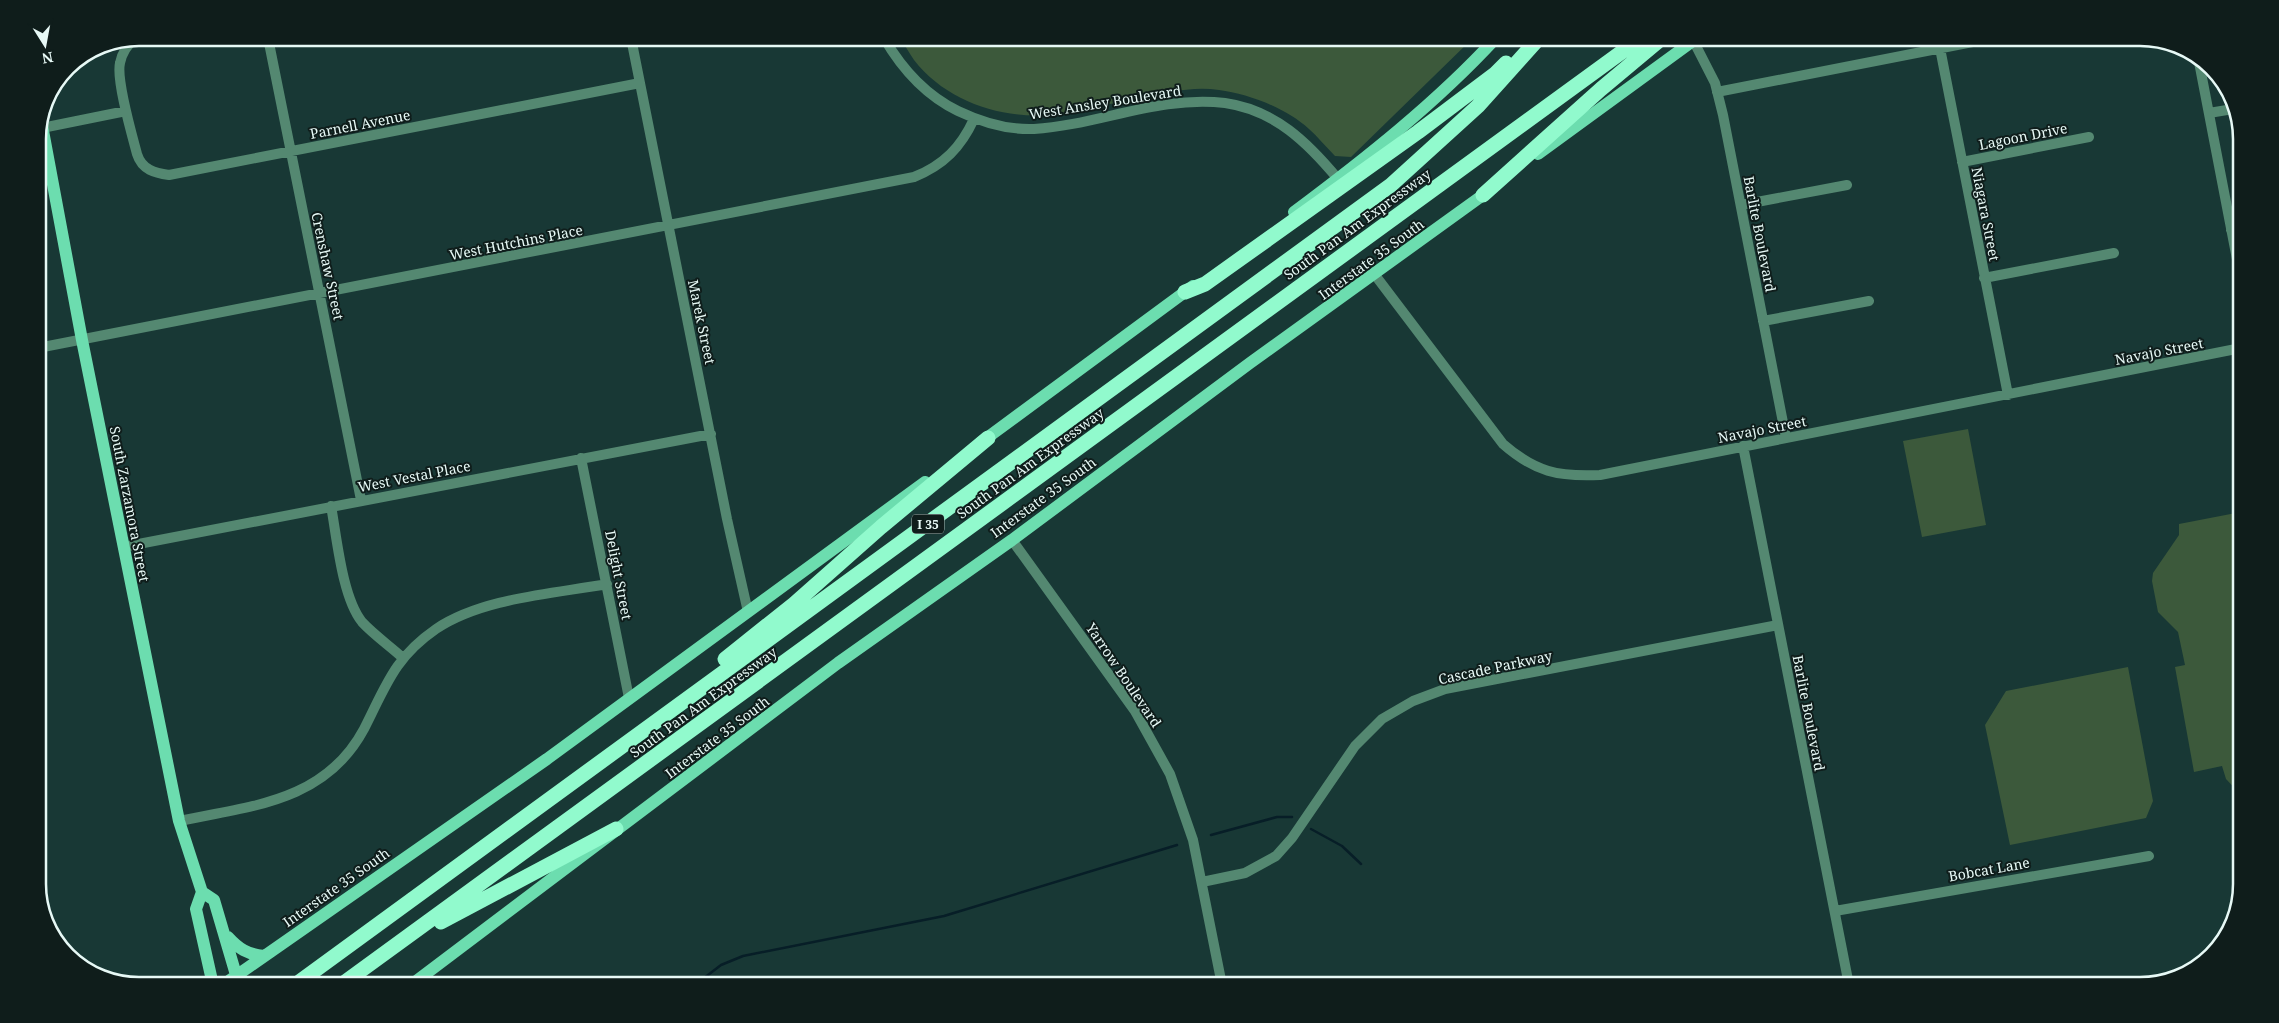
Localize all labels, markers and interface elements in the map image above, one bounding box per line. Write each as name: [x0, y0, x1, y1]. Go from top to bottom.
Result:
north arrow: [20, 20, 70, 70]
text: N: [40, 48, 55, 69]
street label: West Ansley Boulevard: [1028, 81, 1183, 123]
street label: Parnell Avenue: [308, 105, 412, 143]
street label: Lagoon Drive: [1977, 118, 2069, 154]
street label: South Pan Am Expressway: [1280, 164, 1434, 284]
street label: Niagara Street: [1968, 165, 2004, 263]
street label: Barlite Boulevard: [1739, 174, 1781, 294]
street label: Crenshaw Street: [307, 210, 349, 322]
street label: Interstate 35 South: [1314, 214, 1428, 304]
street label: West Hutchins Place: [448, 220, 584, 264]
street label: Marek Street: [684, 278, 720, 366]
street label: Navajo Street: [2113, 333, 2205, 369]
street label: South Pan Am Expressway: [953, 403, 1107, 523]
street label: Navajo Street: [1716, 411, 1808, 447]
street label: South Zarzamora Street: [106, 425, 154, 583]
street label: Interstate 35 South: [986, 452, 1100, 542]
street label: West Vestal Place: [356, 456, 472, 496]
road number: I 35: [912, 514, 944, 534]
street label: Delight Street: [601, 529, 637, 621]
street label: Yarrow Boulevard: [1081, 618, 1166, 731]
street label: South Pan Am Expressway: [626, 642, 780, 762]
street label: Cascade Parkway: [1436, 646, 1554, 688]
street label: Barlite Boulevard: [1788, 653, 1830, 773]
street label: Interstate 35 South: [661, 691, 773, 783]
street label: Interstate 35 South: [279, 843, 393, 931]
street label: Bobcat Lane: [1947, 852, 2031, 886]

